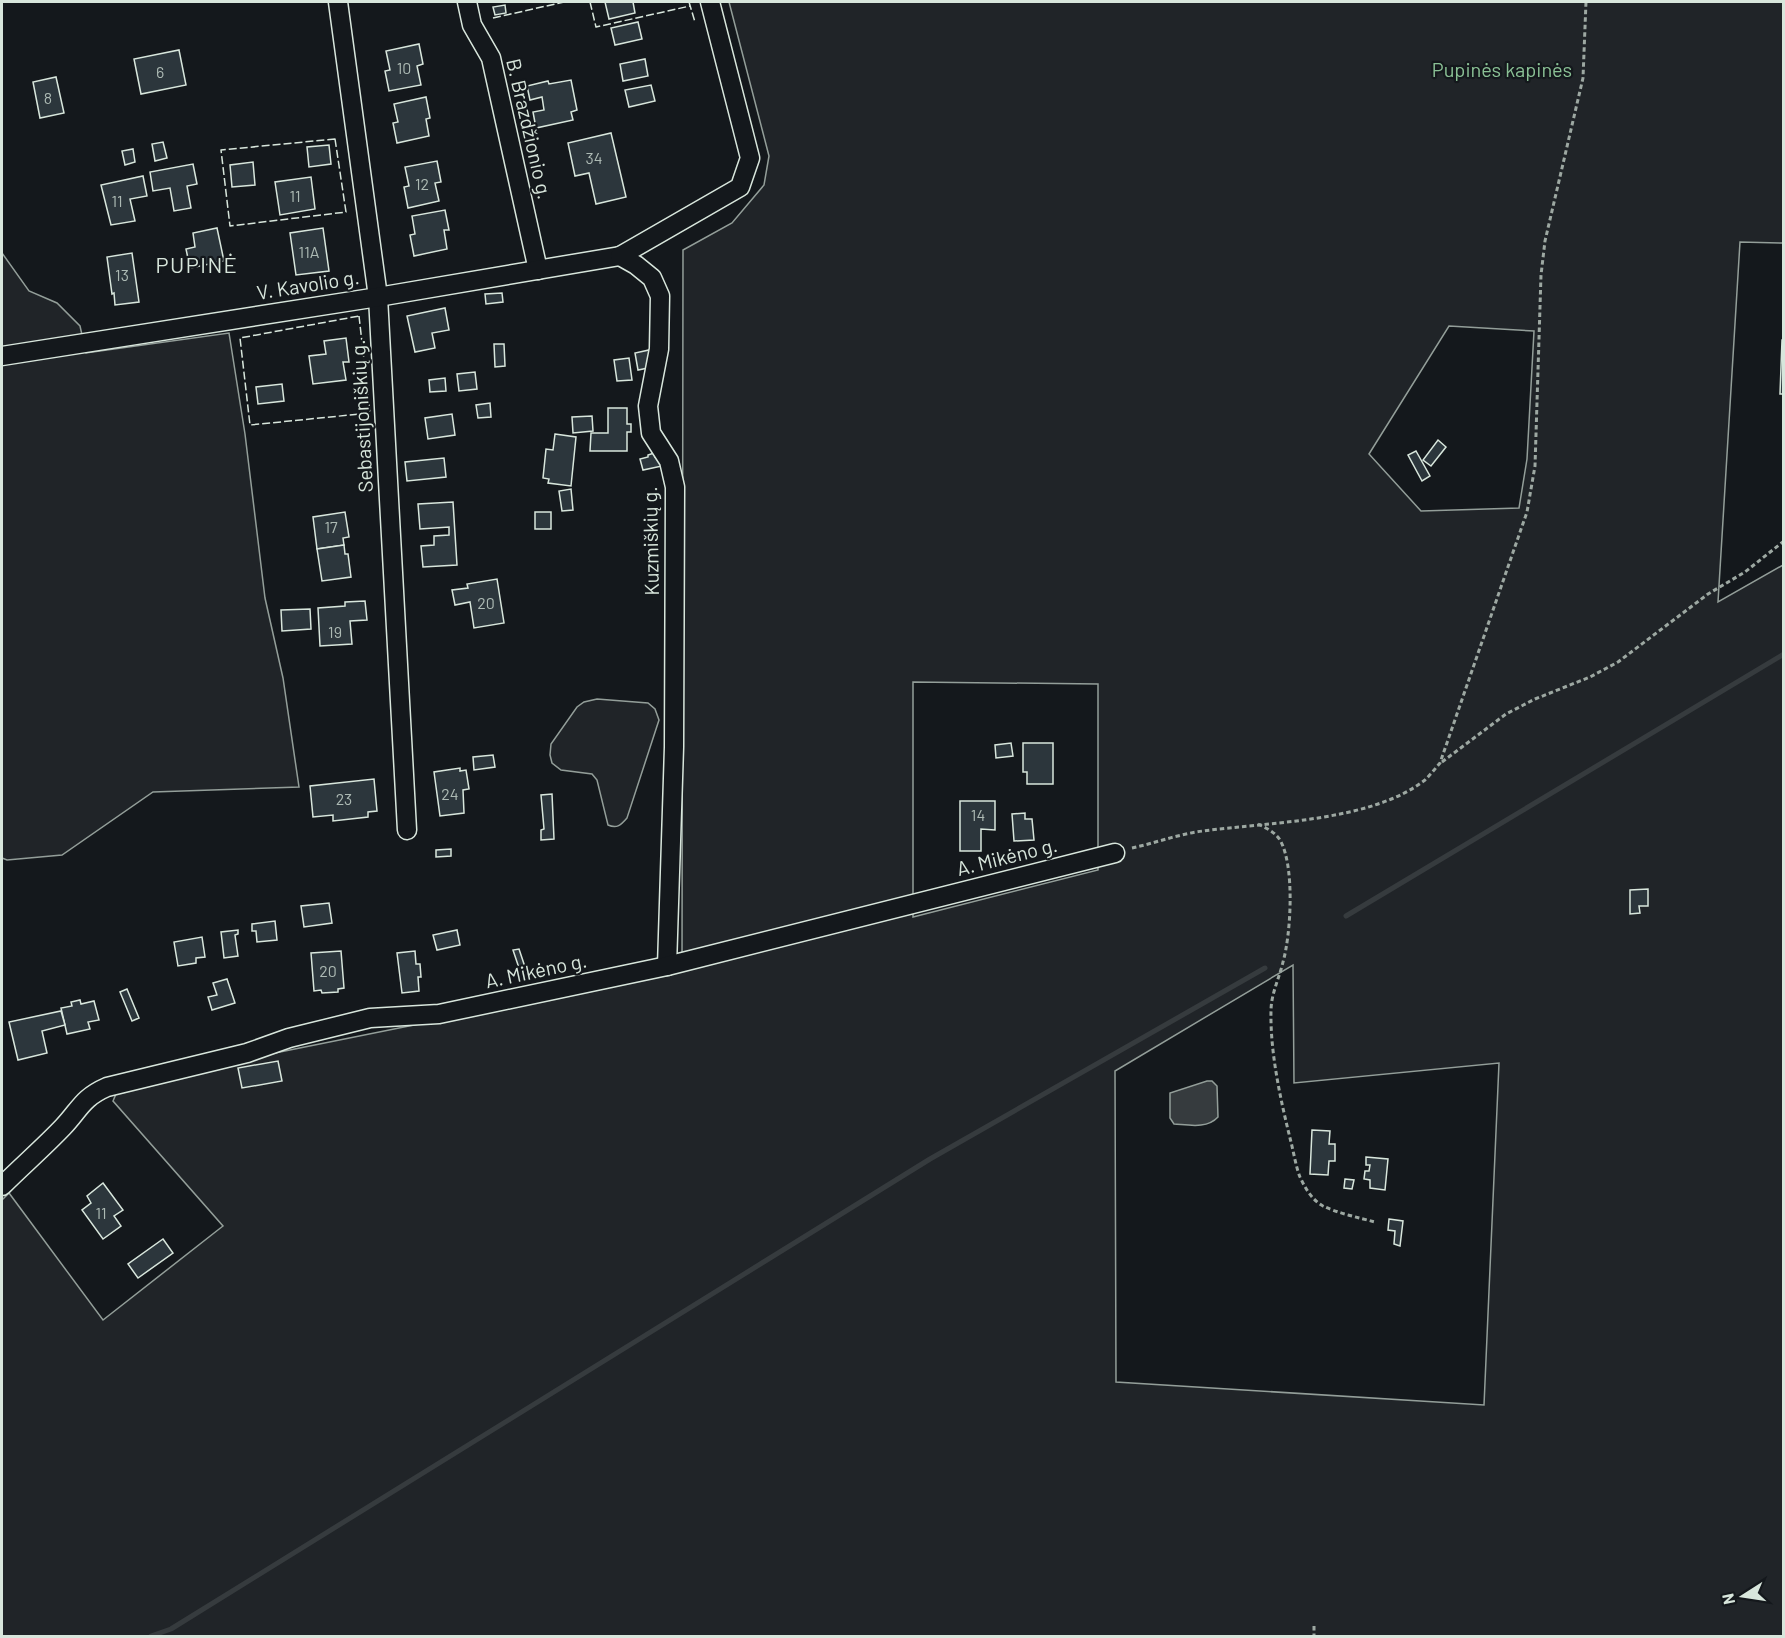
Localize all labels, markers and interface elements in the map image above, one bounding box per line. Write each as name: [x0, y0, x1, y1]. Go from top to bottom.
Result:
street label: B. Brazdžionio g.: [502, 56, 558, 201]
park label: Pupinės kapinės: [1432, 57, 1572, 81]
house number: 10: [397, 58, 411, 77]
house number: 6: [156, 62, 164, 81]
house number: 8: [44, 88, 52, 107]
house number: 34: [585, 148, 603, 167]
house number: 12: [415, 174, 429, 193]
house number: 11: [289, 186, 301, 205]
house number: 11: [111, 191, 123, 210]
house number: 11A: [299, 242, 320, 261]
district label: PUPINĖ: [156, 251, 238, 277]
street label: V. Kavolio g.: [255, 264, 361, 304]
house number: 13: [115, 265, 129, 284]
street label: Sebastijoniškių g.: [345, 339, 377, 493]
street label: Kuzmiškių g.: [637, 486, 663, 596]
house number: 17: [324, 517, 338, 536]
house number: 20: [477, 593, 495, 612]
house number: 19: [328, 622, 342, 641]
house number: 24: [441, 784, 459, 803]
house number: 23: [336, 789, 352, 808]
house number: 14: [971, 805, 985, 824]
street label: A. Mikėno g.: [954, 832, 1060, 880]
street label: A. Mikėno g.: [483, 948, 589, 992]
house number: 20: [319, 961, 337, 980]
house number: 11: [95, 1203, 107, 1222]
north arrow: [1713, 1566, 1773, 1626]
text: N: [1717, 1592, 1738, 1606]

